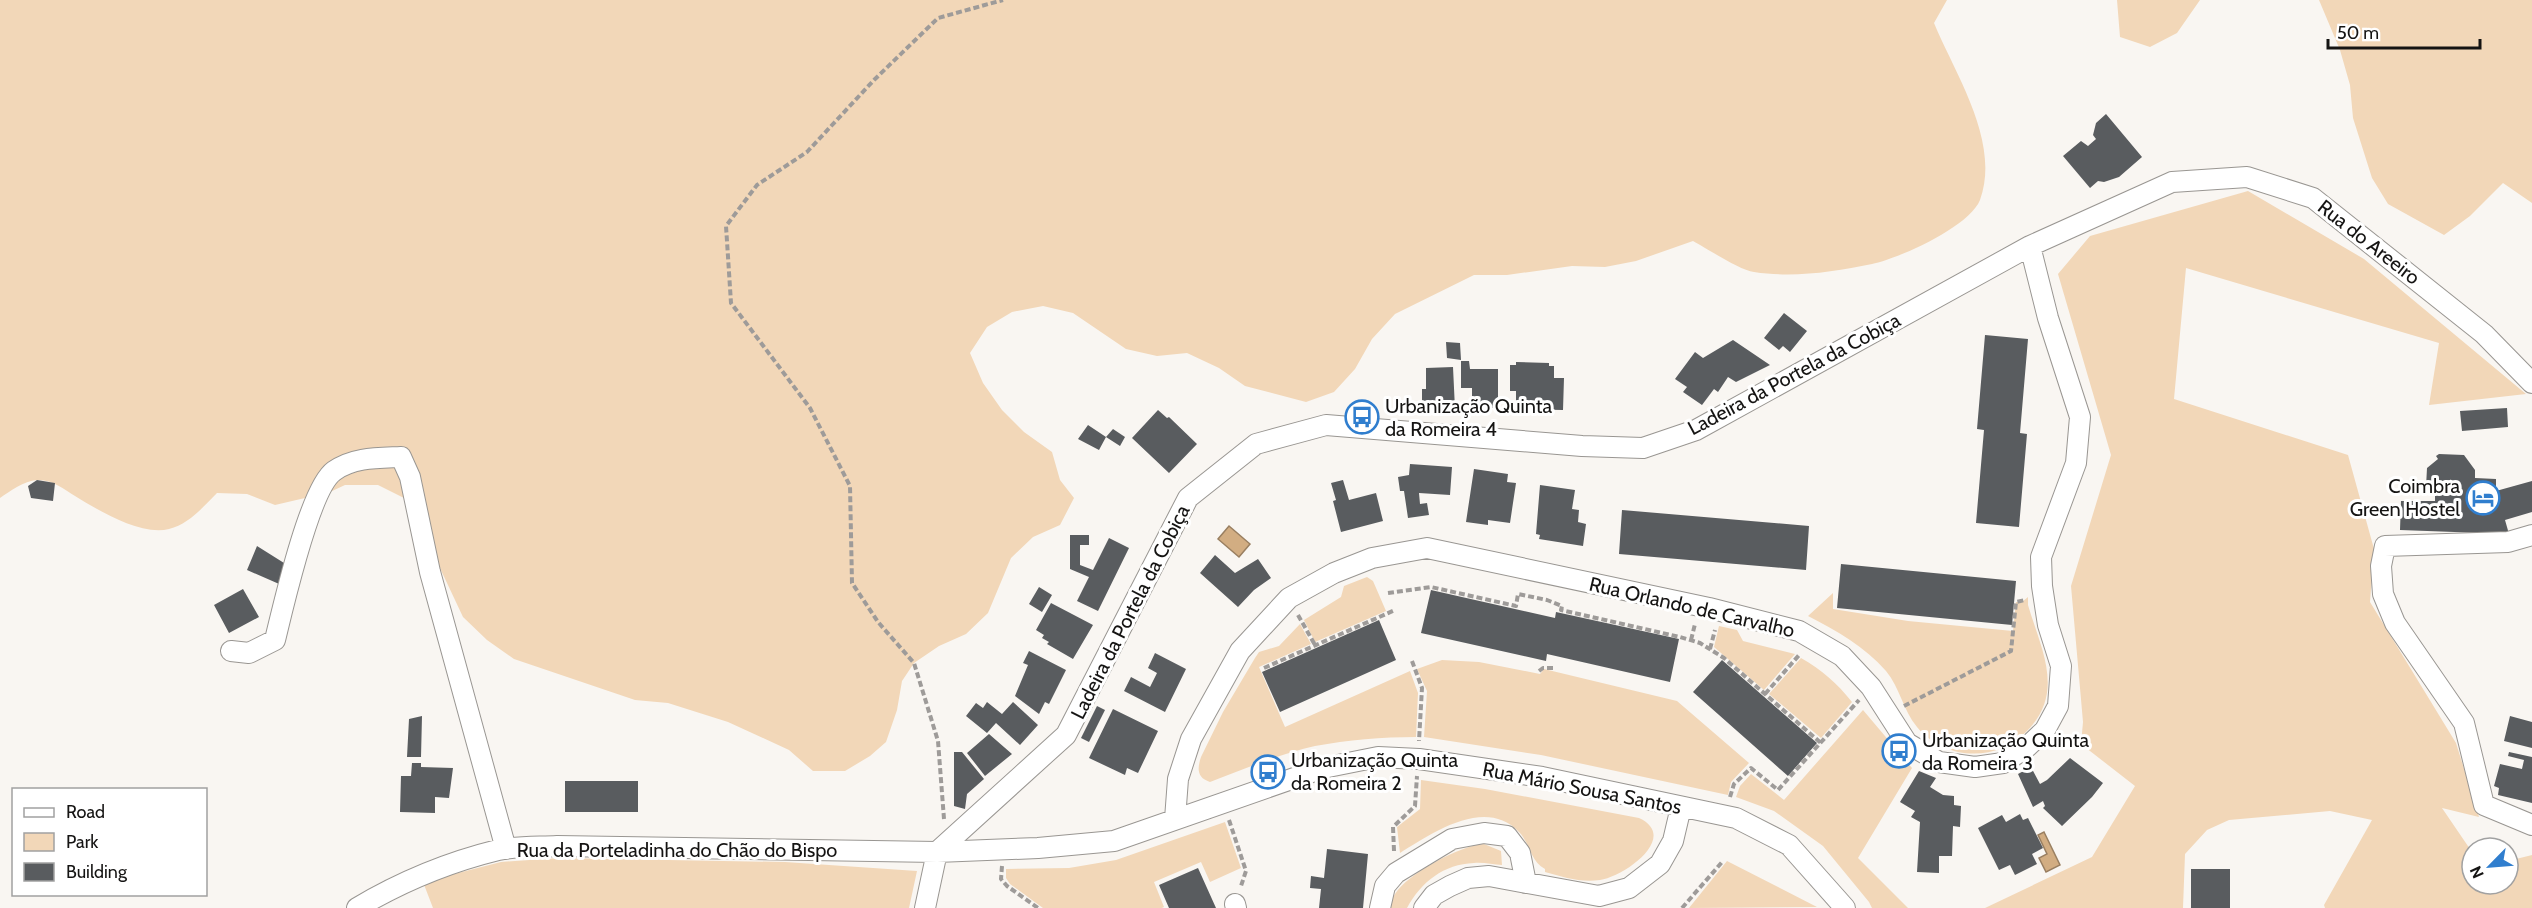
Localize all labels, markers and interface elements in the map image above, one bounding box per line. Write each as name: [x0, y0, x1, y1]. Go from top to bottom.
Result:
scale bar: [2328, 12, 2480, 50]
text: 50 m: [2337, 22, 2379, 44]
street label: Rua do Areeiro: [2313, 195, 2425, 289]
street label: Ladeira da Portela da Cobiça: [1684, 308, 1905, 440]
place label: Urbanização Quinta da Romeira 4: [1385, 394, 1553, 441]
bus stop icon: Urbanização Quinta da Romeira 4: [1344, 399, 1380, 435]
place label: Coimbra Green Hostel: [2350, 474, 2460, 521]
hotel icon: Coimbra Green Hostel: [2465, 480, 2501, 516]
street label: Ladeira da Portela da Cobiça: [1065, 501, 1195, 723]
street label: Rua Orlando de Carvalho: [1587, 572, 1797, 642]
place label: Urbanização Quinta da Romeira 3: [1922, 728, 2090, 775]
bus stop icon: Urbanização Quinta da Romeira 3: [1881, 733, 1917, 769]
place label: Urbanização Quinta da Romeira 2: [1291, 748, 1459, 795]
bus stop icon: Urbanização Quinta da Romeira 2: [1250, 754, 1286, 790]
street label: Rua Mário Sousa Santos: [1481, 757, 1683, 819]
legend: [12, 788, 207, 896]
text: Road: [66, 801, 105, 823]
text: Park: [66, 831, 99, 853]
north arrow: [2460, 836, 2520, 896]
street label: Rua da Porteladinha do Chão do Bispo: [517, 838, 837, 862]
text: Building: [66, 861, 128, 883]
text: N: [2466, 863, 2488, 881]

